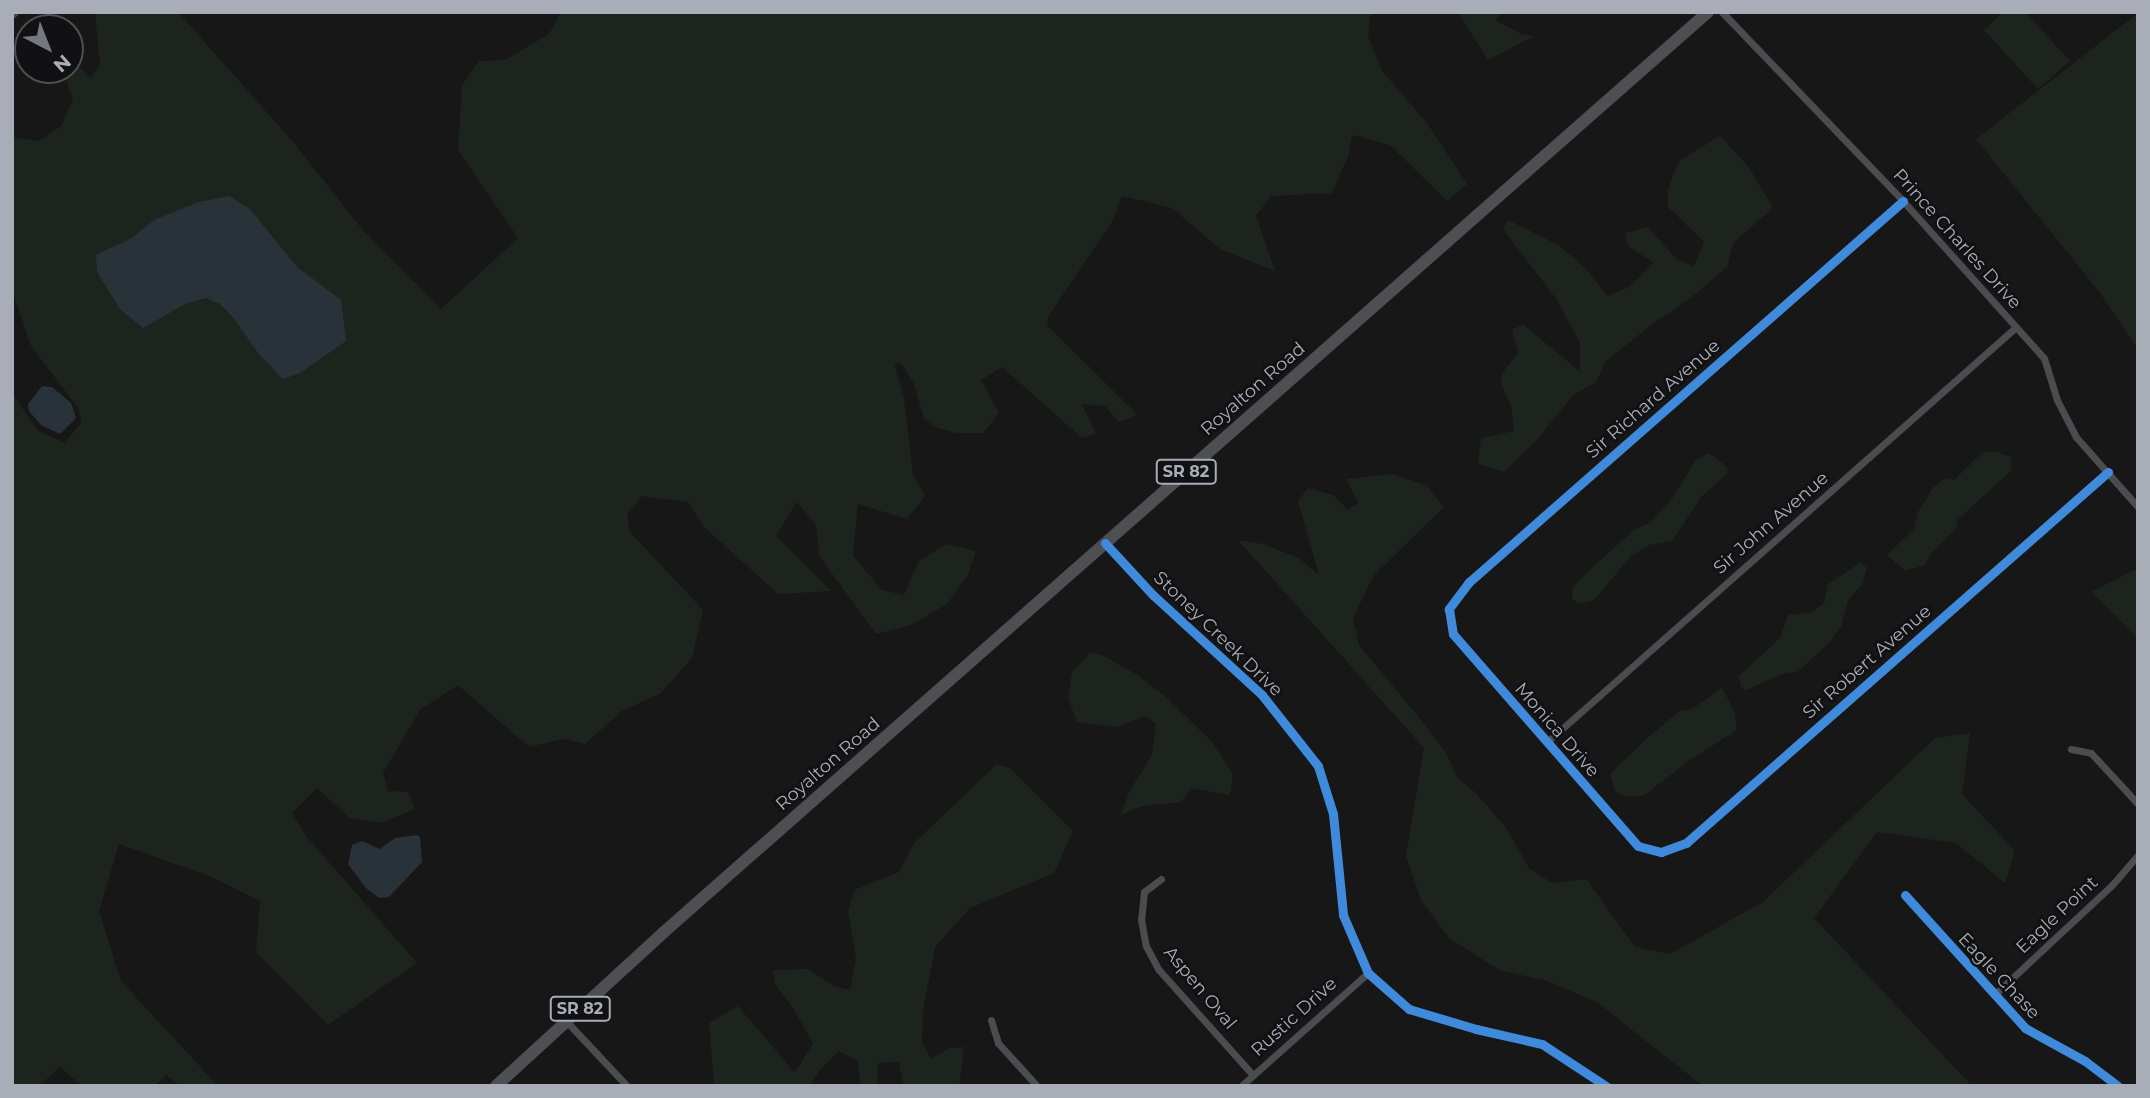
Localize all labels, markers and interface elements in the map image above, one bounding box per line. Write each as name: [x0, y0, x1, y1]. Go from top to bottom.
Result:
north arrow: [14, 14, 84, 84]
text: N: [49, 50, 75, 77]
street label: Prince Charles Drive: [1888, 164, 2026, 314]
street label: Sir Richard Avenue: [1582, 335, 1724, 463]
street label: Royalton Road: [1197, 338, 1309, 440]
road number: SR 82: [1154, 460, 1218, 485]
street label: Sir John Avenue: [1709, 467, 1833, 579]
street label: Stoney Creek Drive: [1149, 567, 1287, 701]
street label: Sir Robert Avenue: [1799, 600, 1935, 724]
street label: Monica Drive: [1510, 678, 1604, 782]
street label: Royalton Road: [772, 713, 884, 815]
street label: Eagle Point: [2012, 872, 2102, 958]
street label: Eagle Chase: [1953, 928, 2045, 1024]
street label: Aspen Oval: [1159, 942, 1241, 1034]
street label: Rustic Drive: [1247, 973, 1341, 1061]
road number: SR 82: [548, 996, 612, 1021]

